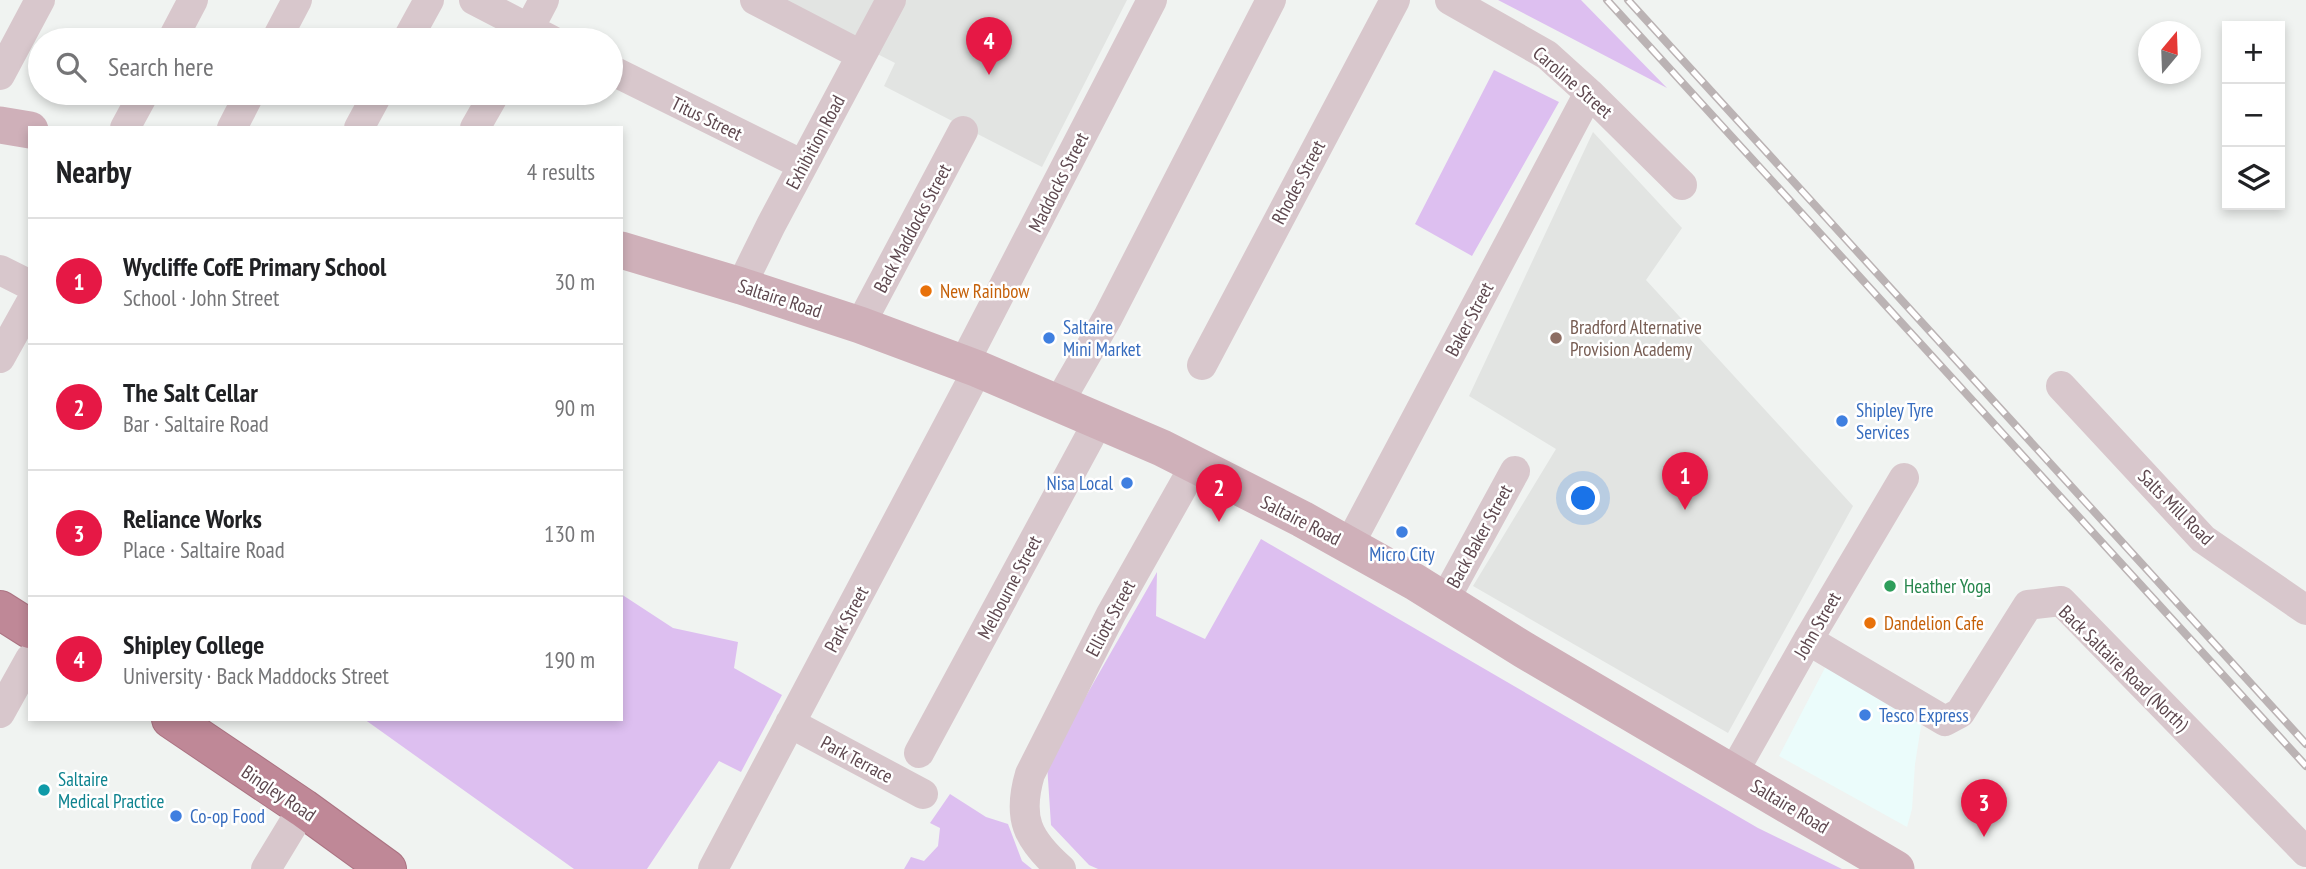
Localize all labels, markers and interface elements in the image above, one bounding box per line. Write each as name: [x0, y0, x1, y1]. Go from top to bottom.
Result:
pin: 4: [966, 17, 1012, 75]
north arrow: [2138, 21, 2201, 84]
map controls: [2222, 21, 2285, 210]
button: +: [2222, 21, 2285, 84]
search box: [28, 28, 623, 105]
street label: Caroline Street: [1528, 41, 1618, 124]
icon: search: [52, 48, 90, 86]
text: Search here: [108, 50, 214, 83]
button: −: [2222, 84, 2285, 147]
street label: Titus Street: [668, 91, 747, 146]
street label: Exhibition Road: [780, 91, 850, 193]
street label: Maddocks Street: [1023, 128, 1094, 236]
street label: Rhodes Street: [1266, 135, 1330, 228]
button: layers: [2222, 147, 2285, 210]
text: Nearby: [56, 152, 131, 191]
text: 4 results: [527, 157, 595, 186]
street label: Back Maddocks Street: [868, 159, 956, 297]
text: Wycliffe CofE Primary School: [123, 250, 386, 283]
text: 1: [74, 267, 85, 296]
text: 30 m: [554, 267, 595, 296]
street label: Saltaire Road: [735, 273, 825, 323]
street label: Baker Street: [1440, 277, 1499, 360]
place label: New Rainbow: [940, 279, 1030, 303]
text: School · John Street: [123, 283, 279, 312]
marker: New Rainbow: [918, 283, 934, 299]
place label: Saltaire Mini Market: [1063, 315, 1142, 361]
place label: Bradford Alternative Provision Academy: [1570, 315, 1702, 361]
marker: Saltaire Mini Market: [1041, 330, 1057, 346]
marker: Bradford Alternative Provision Academy: [1548, 330, 1564, 346]
text: The Salt Cellar: [123, 376, 258, 409]
text: 2: [74, 393, 85, 422]
text: 90 m: [554, 393, 595, 422]
place label: Shipley Tyre Services: [1856, 398, 1934, 444]
text: Bar · Saltaire Road: [123, 409, 269, 438]
marker: Shipley Tyre Services: [1834, 413, 1850, 429]
pin: 1: [1662, 452, 1708, 510]
pin: 2: [1196, 464, 1242, 522]
street label: Salts Mill Road: [2133, 464, 2219, 550]
place label: Nisa Local: [1047, 471, 1114, 495]
marker: Nisa Local: [1119, 475, 1135, 491]
street label: Back Baker Street: [1441, 479, 1518, 592]
your location: [1566, 481, 1600, 515]
street label: Saltaire Road: [1257, 490, 1345, 550]
text: Reliance Works: [123, 502, 262, 535]
text: 3: [74, 519, 85, 548]
text: 130 m: [544, 519, 595, 548]
marker: Micro City: [1394, 524, 1410, 540]
street label: Melbourne Street: [972, 530, 1047, 643]
text: Place · Saltaire Road: [123, 535, 285, 564]
place label: Micro City: [1369, 542, 1436, 566]
place label: Heather Yoga: [1904, 574, 1991, 598]
street label: Elliott Street: [1080, 575, 1140, 660]
marker: Heather Yoga: [1882, 578, 1898, 594]
street label: Park Street: [819, 581, 874, 656]
street label: John Street: [1788, 587, 1846, 663]
street label: Back Saltaire Road (North): [2054, 600, 2194, 737]
place label: Dandelion Cafe: [1884, 611, 1984, 635]
marker: Dandelion Cafe: [1862, 615, 1878, 631]
text: Shipley College: [123, 628, 265, 661]
text: 4: [74, 645, 85, 674]
text: 190 m: [544, 645, 595, 674]
text: University · Back Maddocks Street: [123, 661, 389, 690]
place label: Tesco Express: [1879, 703, 1969, 727]
marker: Tesco Express: [1857, 707, 1873, 723]
street label: Park Terrace: [817, 730, 897, 788]
street label: Bingley Road: [237, 759, 321, 827]
place label: Saltaire Medical Practice: [58, 767, 165, 813]
street label: Saltaire Road: [1747, 773, 1833, 839]
pin: 3: [1961, 779, 2007, 837]
marker: Saltaire Medical Practice: [36, 782, 52, 798]
place label: Co-op Food: [190, 804, 265, 828]
marker: Co-op Food: [168, 808, 184, 824]

